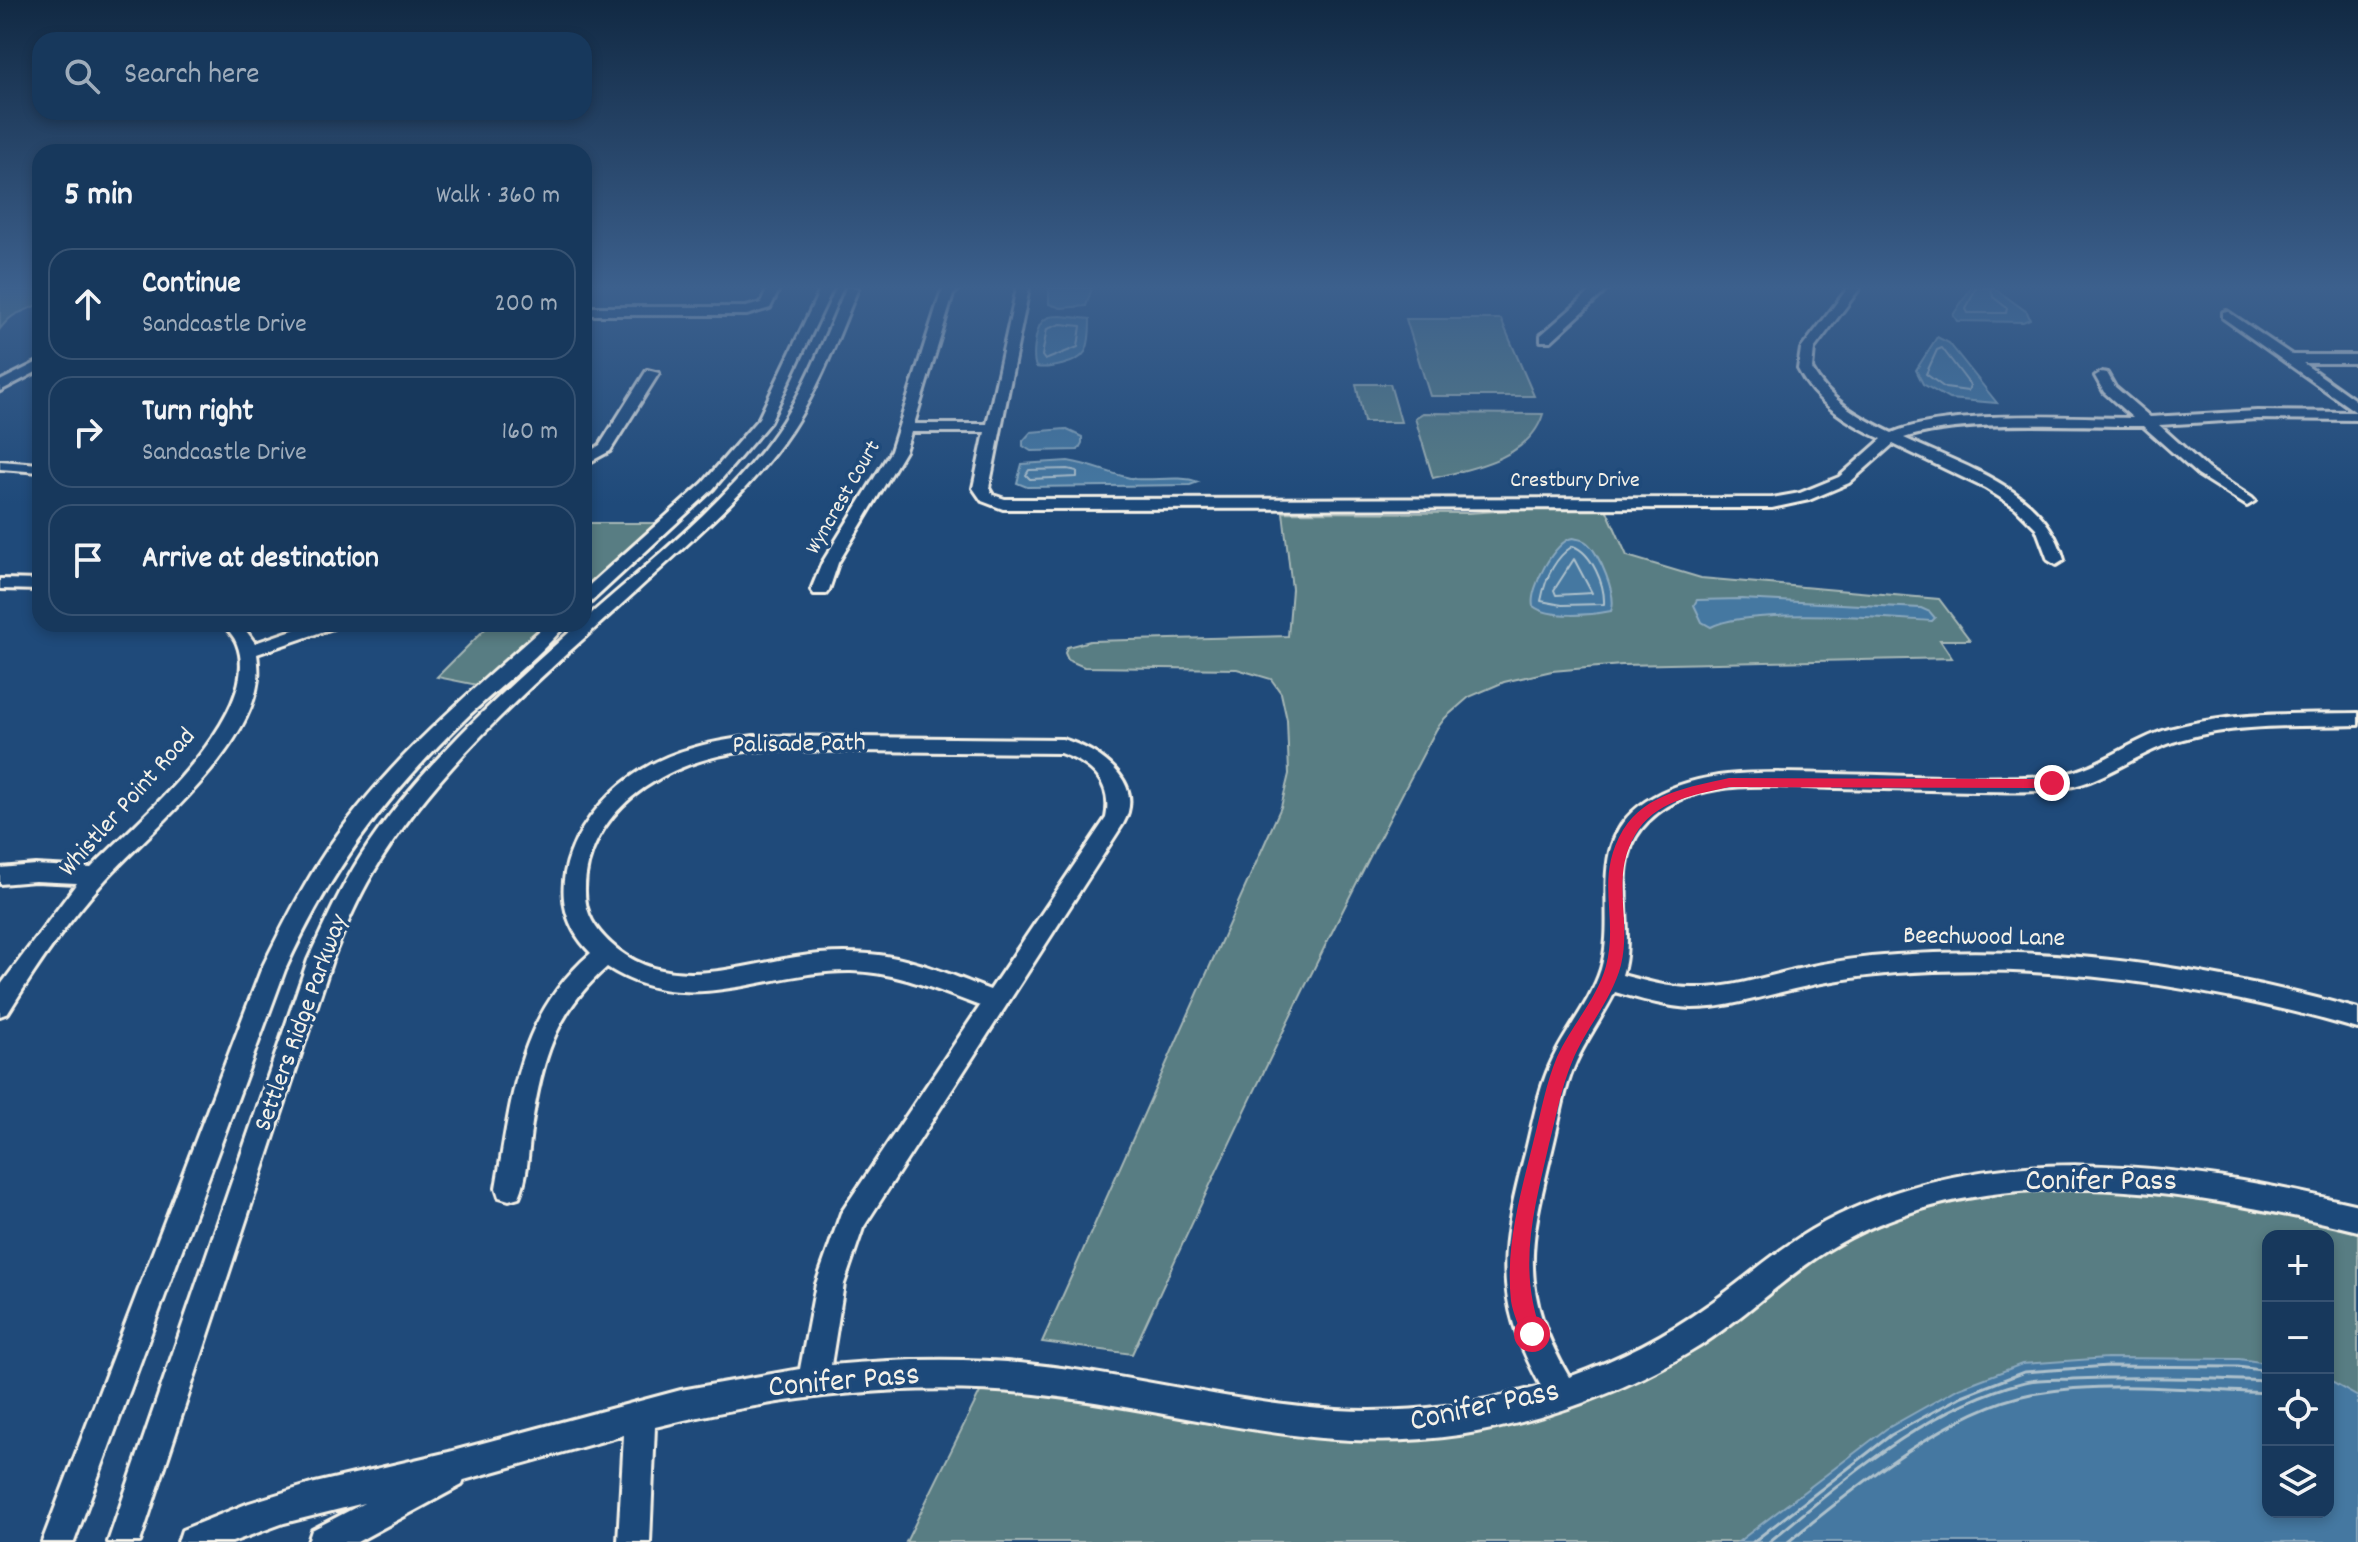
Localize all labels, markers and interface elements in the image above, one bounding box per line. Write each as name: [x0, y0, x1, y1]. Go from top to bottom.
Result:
search box: [32, 32, 592, 120]
icon: search: [60, 54, 104, 98]
text: Search here: [124, 55, 260, 98]
text: 5 min: [64, 172, 133, 221]
text: Walk · 360 m: [436, 178, 560, 215]
text: Continue: [142, 264, 241, 307]
icon: ahead: [66, 282, 110, 326]
text: 200 m: [494, 286, 558, 323]
text: Sandcastle Drive: [142, 307, 307, 344]
text: Turn right: [142, 392, 253, 435]
icon: right: [66, 410, 110, 454]
text: 160 m: [502, 414, 558, 451]
text: Sandcastle Drive: [142, 435, 307, 472]
street label: Wyncrest Court: [799, 435, 889, 561]
street label: Crestbury Drive: [1510, 466, 1640, 497]
icon: arrive: [66, 538, 110, 582]
text: Arrive at destination: [142, 539, 379, 582]
street label: Whistler Point Road: [51, 720, 205, 886]
street label: Palisade Path: [732, 725, 866, 765]
route end: [2034, 765, 2070, 801]
street label: Settlers Ridge Parkway: [246, 909, 359, 1137]
street label: Beechwood Lane: [1903, 918, 2065, 958]
street label: Conifer Pass: [2025, 1160, 2177, 1206]
map controls: [2262, 1230, 2334, 1518]
button: +: [2262, 1230, 2334, 1302]
button: −: [2262, 1302, 2334, 1374]
route start: [1514, 1316, 1550, 1352]
street label: Conifer Pass: [766, 1353, 922, 1413]
street label: Conifer Pass: [1406, 1370, 1564, 1446]
button: locate: [2262, 1374, 2334, 1446]
button: layers: [2262, 1446, 2334, 1518]

